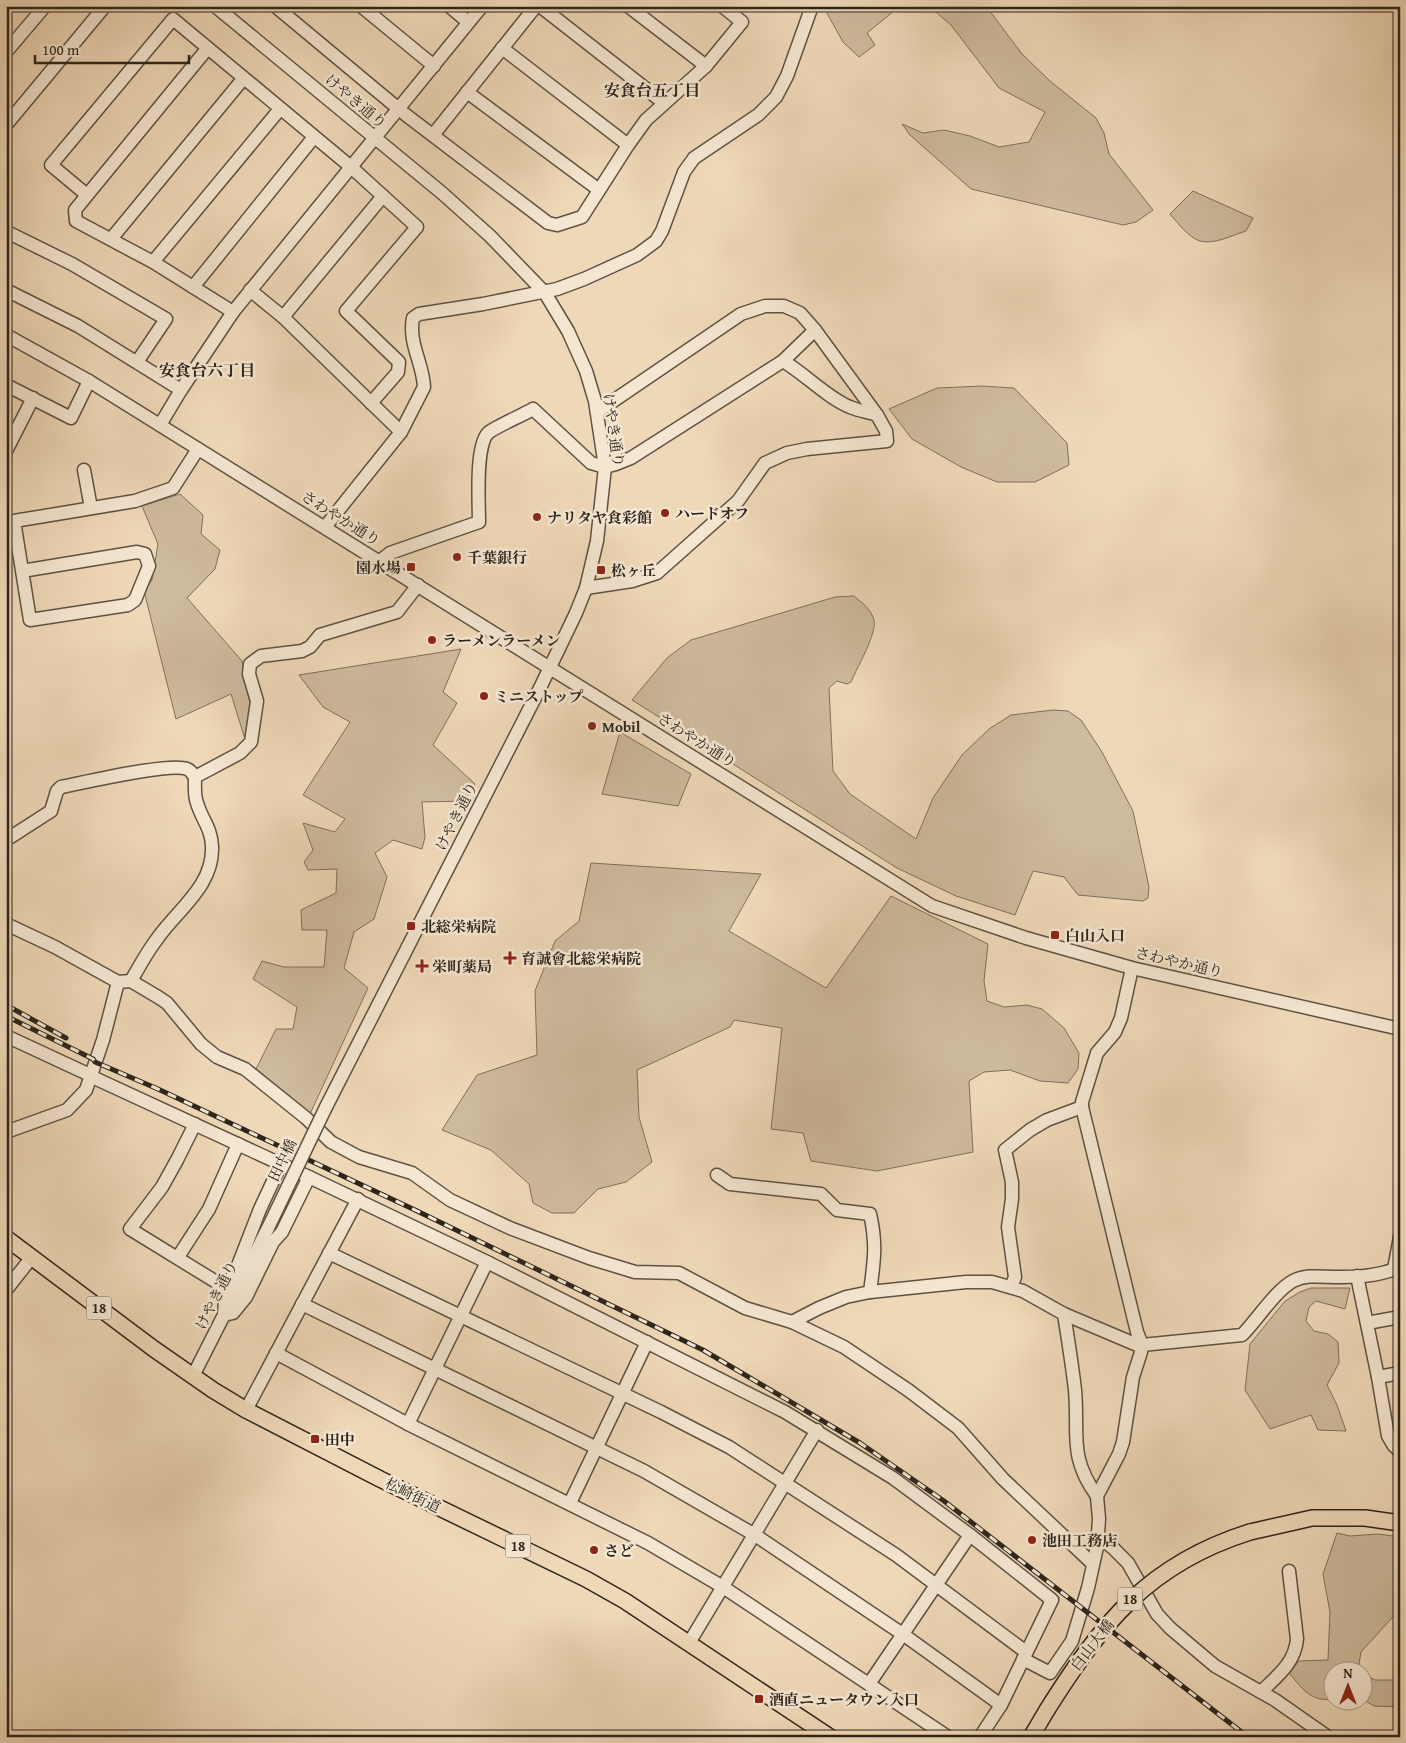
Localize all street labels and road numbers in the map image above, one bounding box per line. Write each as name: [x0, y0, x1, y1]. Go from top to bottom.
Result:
street label: けやき通り: [321, 69, 391, 133]
street label: けやき通り: [598, 391, 630, 469]
street label: さわやか通り: [297, 485, 385, 551]
street label: さわやか通り: [653, 707, 741, 773]
street label: けやき通り: [430, 778, 482, 854]
street label: さわやか通り: [1133, 942, 1225, 982]
street label: 田中橋: [263, 1135, 301, 1185]
street label: けやき通り: [190, 1257, 242, 1333]
road number: 18: [86, 1296, 112, 1320]
street label: 松崎街道: [381, 1472, 445, 1518]
road number: 18: [506, 1534, 530, 1558]
road number: 18: [1118, 1588, 1142, 1610]
street label: 白山大橋: [1065, 1615, 1119, 1675]

